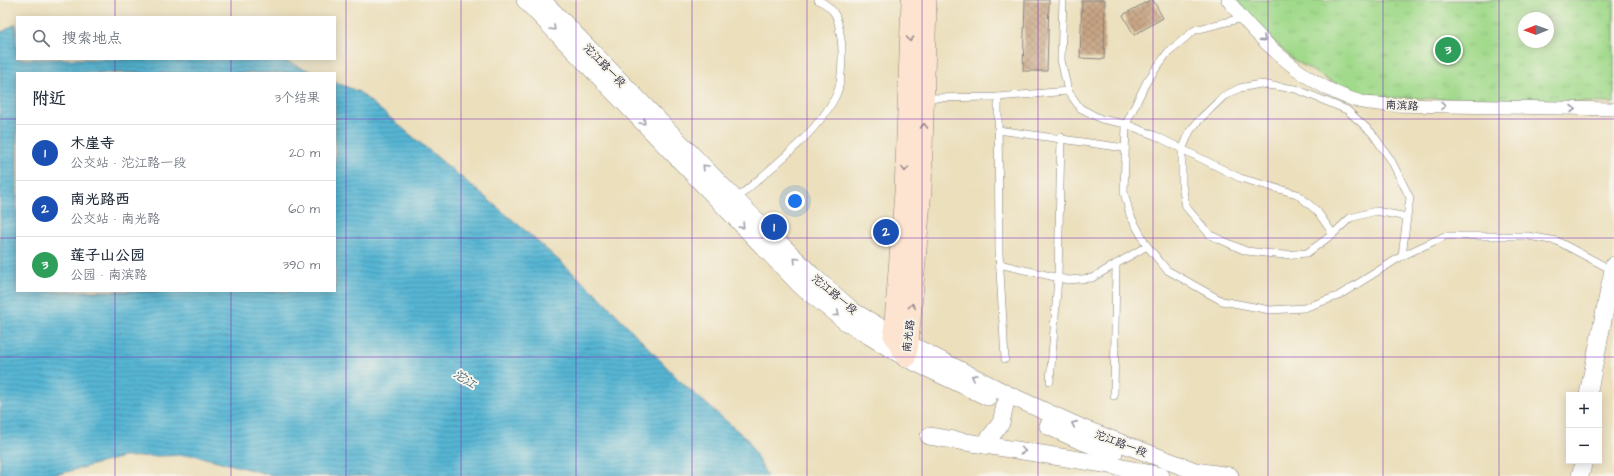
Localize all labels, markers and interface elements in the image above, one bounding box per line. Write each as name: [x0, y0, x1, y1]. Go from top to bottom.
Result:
north arrow: [1518, 12, 1554, 48]
search box: [16, 16, 336, 60]
one-way arrow: [548, 23, 555, 31]
icon: search: [30, 27, 52, 49]
text: 搜索地点: [62, 28, 122, 49]
one-way arrow: [1258, 34, 1266, 42]
pin: 3: [1435, 35, 1461, 65]
one-way arrow: [906, 36, 914, 42]
street label: 沱江路一段: [580, 40, 629, 90]
text: 附近: [32, 87, 66, 111]
text: 3个结果: [274, 89, 320, 107]
street label: 南滨路: [1385, 97, 1419, 114]
one-way arrow: [1440, 102, 1446, 111]
one-way arrow: [1570, 105, 1576, 113]
one-way arrow: [638, 117, 646, 125]
one-way arrow: [919, 123, 928, 129]
text: 木崖寺: [70, 133, 115, 154]
text: 1: [44, 144, 46, 162]
text: 20 m: [289, 144, 320, 162]
text: 公交站 · 沱江路一段: [70, 154, 186, 172]
one-way arrow: [702, 164, 709, 172]
one-way arrow: [901, 166, 910, 172]
text: 南光路西: [70, 189, 130, 210]
your location: [785, 191, 805, 211]
text: 2: [41, 200, 49, 218]
text: 60 m: [288, 200, 320, 218]
text: 公交站 · 南光路: [70, 210, 160, 228]
pin: 1: [761, 212, 787, 242]
pin: 2: [873, 217, 899, 247]
one-way arrow: [738, 221, 745, 229]
text: 莲子山公园: [70, 245, 145, 266]
text: 3: [42, 256, 48, 274]
text: 390 m: [282, 256, 320, 274]
one-way arrow: [793, 257, 801, 265]
text: 公园 · 南滨路: [70, 266, 147, 284]
street label: 沱江路一段: [809, 271, 861, 318]
one-way arrow: [907, 302, 916, 309]
one-way arrow: [832, 310, 840, 317]
street label: 南光路: [899, 319, 918, 353]
water label: 沱江: [450, 366, 480, 394]
one-way arrow: [971, 374, 978, 382]
map controls: [1566, 392, 1602, 464]
button: +: [1566, 392, 1602, 428]
one-way arrow: [1071, 421, 1078, 429]
street label: 沱江路一段: [1092, 427, 1149, 460]
button: −: [1566, 428, 1602, 464]
one-way arrow: [1020, 446, 1026, 455]

